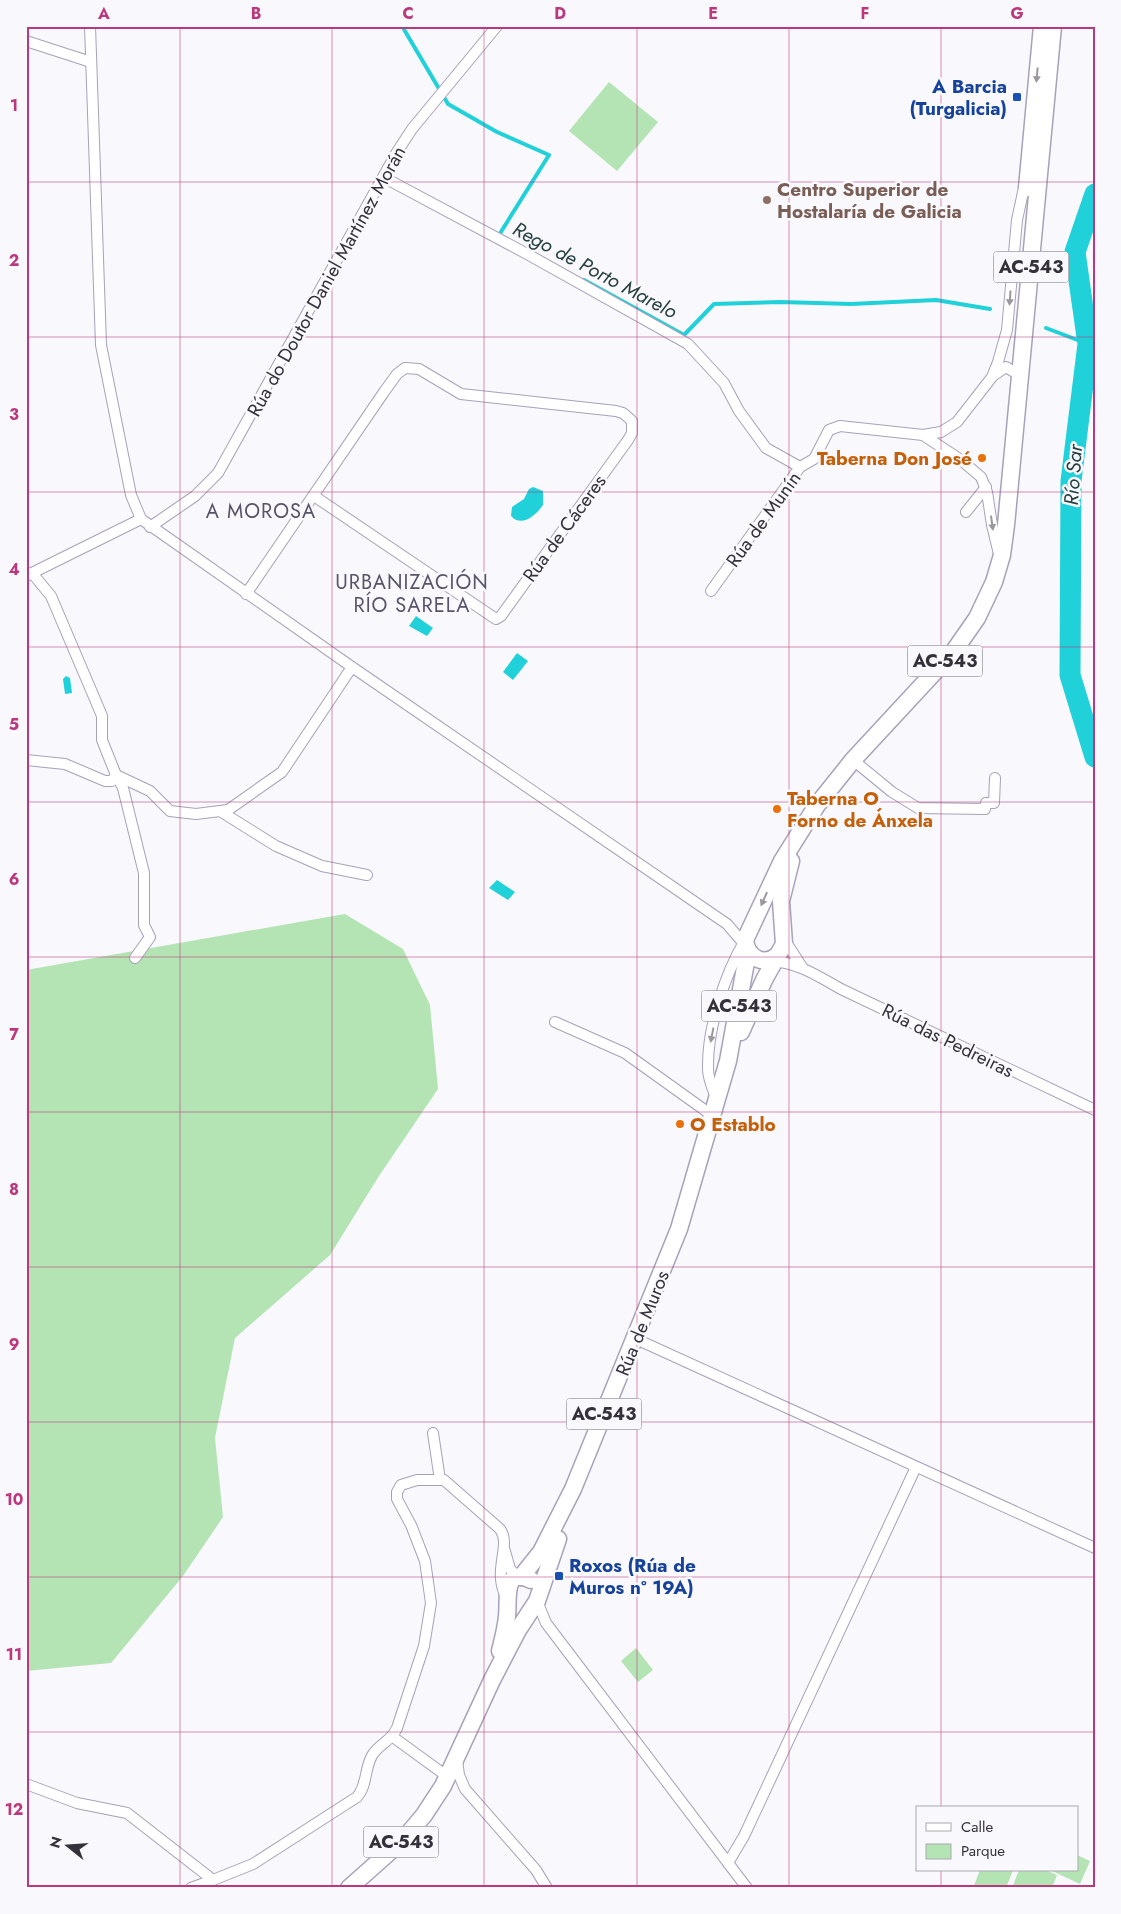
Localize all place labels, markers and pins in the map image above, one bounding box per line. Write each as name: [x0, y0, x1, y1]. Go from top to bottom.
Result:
place label: A Barcia (Turgalicia): [909, 73, 1007, 122]
marker: A Barcia (Turgalicia): [1011, 91, 1023, 103]
place label: Centro Superior de Hostalaría de Galicia: [777, 176, 962, 225]
marker: Centro Superior de Hostalaría de Galicia: [761, 194, 773, 206]
place label: Taberna Don José: [817, 445, 972, 472]
marker: Taberna Don José: [976, 452, 988, 464]
place label: Taberna O Forno de Ánxela: [787, 785, 933, 834]
marker: Taberna O Forno de Ánxela: [771, 803, 783, 815]
place label: O Establo: [690, 1111, 776, 1138]
marker: O Establo: [674, 1118, 686, 1130]
place label: Roxos (Rúa de Muros n° 19A): [569, 1552, 696, 1601]
marker: Roxos (Rúa de Muros n° 19A): [553, 1570, 565, 1582]

